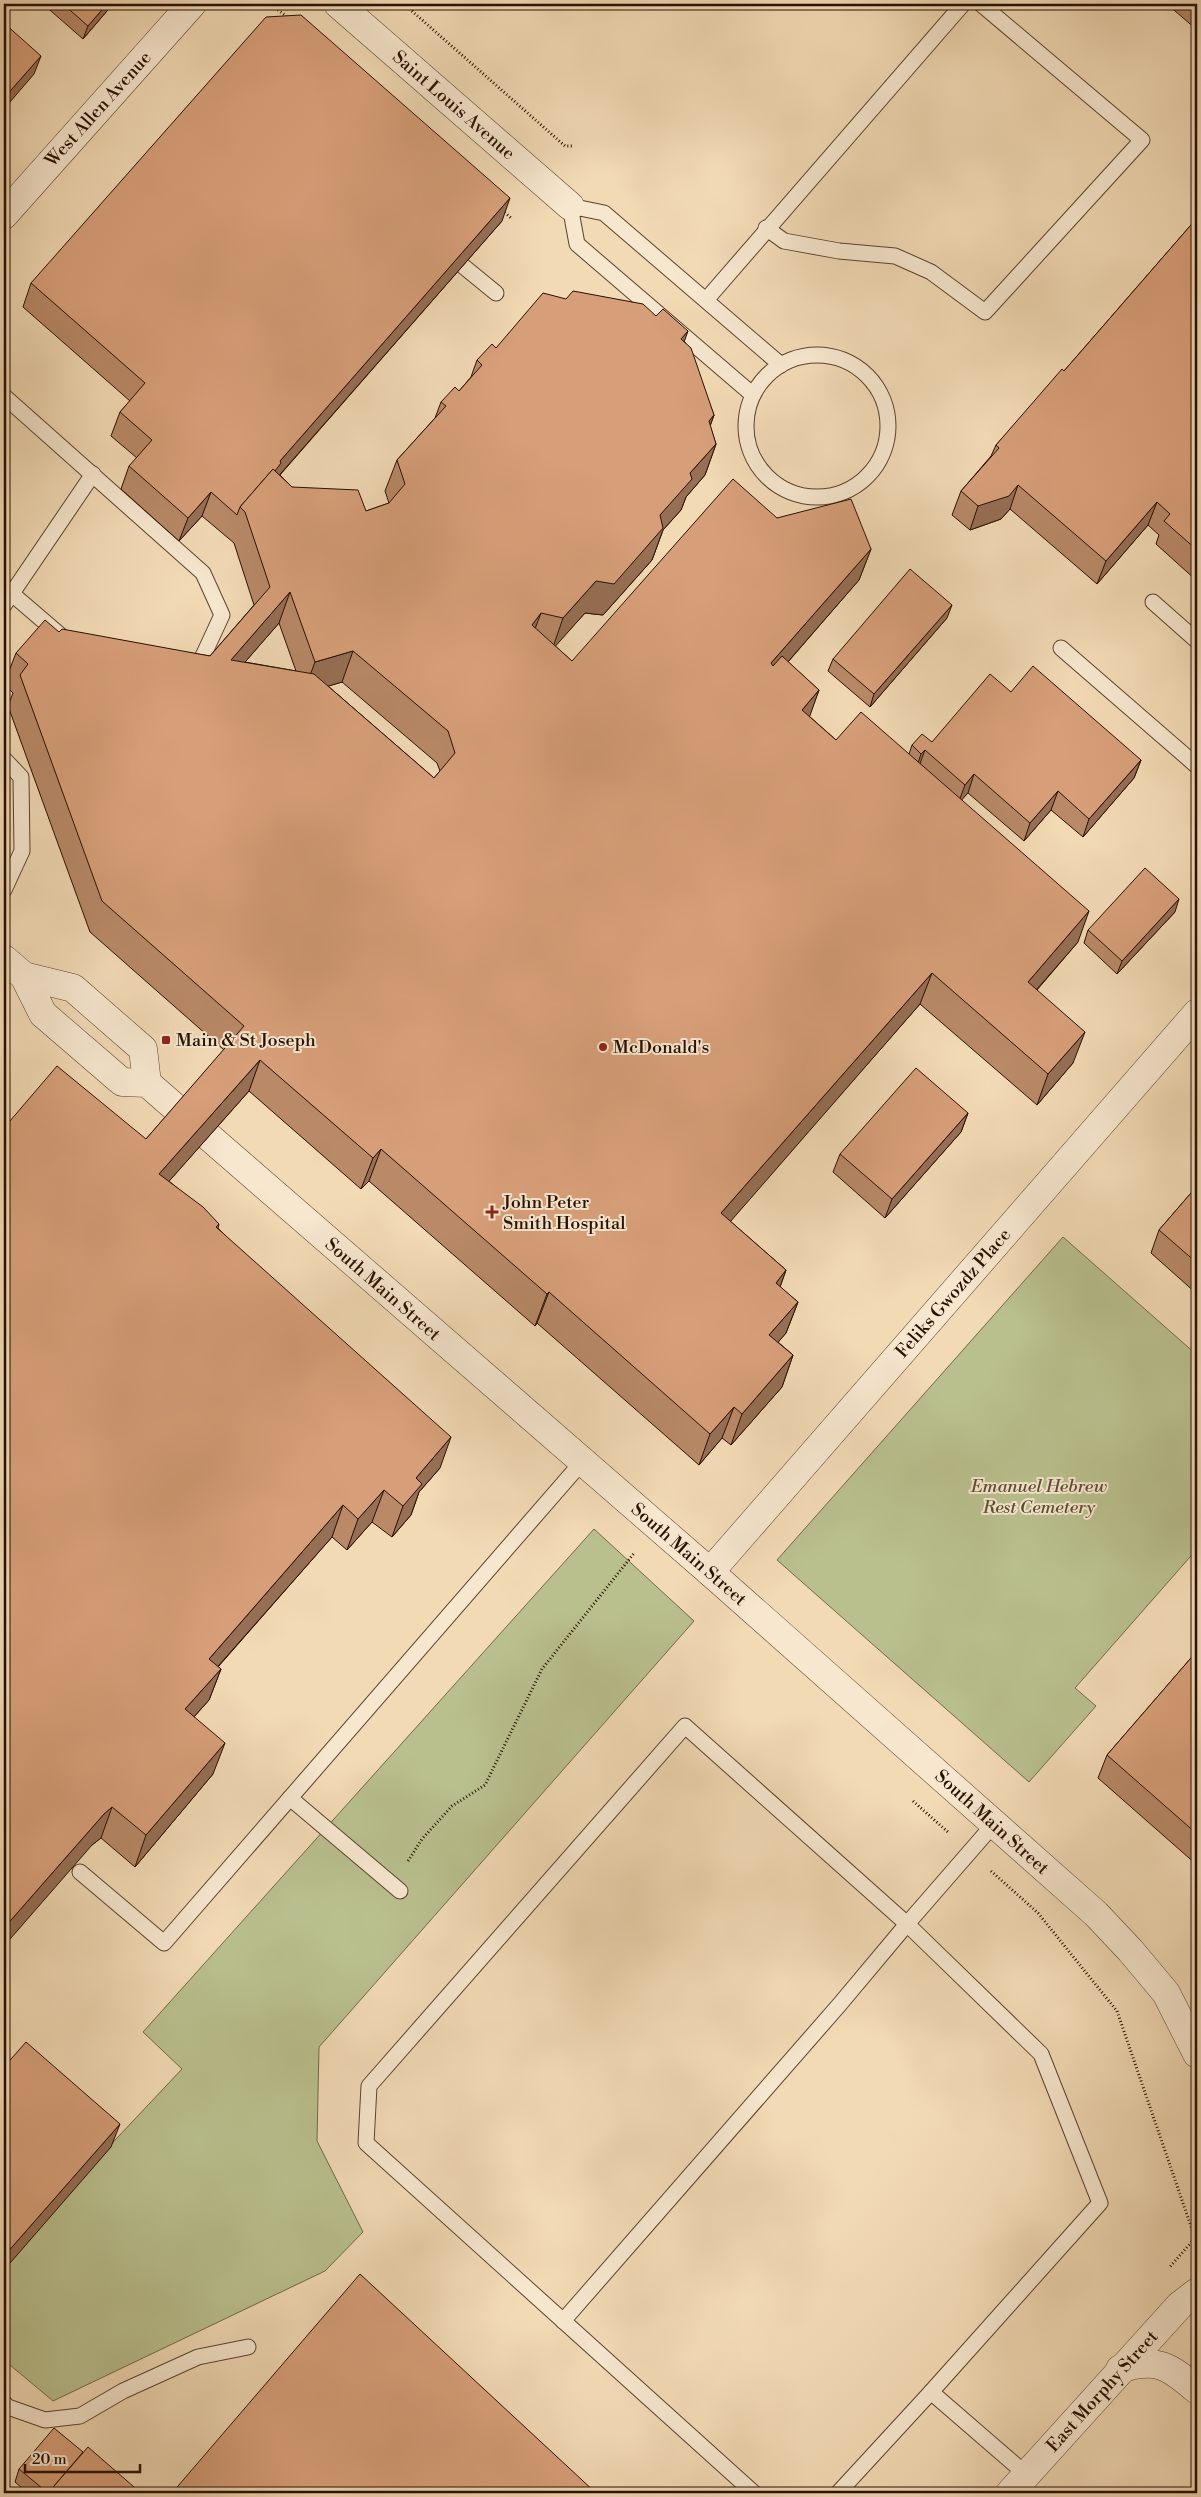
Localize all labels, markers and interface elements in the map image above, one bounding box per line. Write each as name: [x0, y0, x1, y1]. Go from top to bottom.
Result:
street label: Saint Louis Avenue: [388, 46, 520, 165]
street label: West Allen Avenue: [40, 47, 157, 173]
place label: Main & St Joseph: [176, 1029, 316, 1052]
marker: Main & St Joseph: [160, 1034, 172, 1046]
place label: McDonald's: [613, 1036, 710, 1059]
marker: McDonald's: [597, 1041, 609, 1053]
place label: John Peter Smith Hospital: [502, 1191, 626, 1235]
marker: John Peter Smith Hospital: [485, 1205, 499, 1219]
street label: Feliks Gwozdz Place: [891, 1224, 1016, 1363]
street label: South Main Street: [320, 1233, 446, 1346]
park label: Emanuel Hebrew Rest Cemetery: [970, 1475, 1107, 1519]
street label: South Main Street: [626, 1498, 752, 1611]
street label: South Main Street: [930, 1765, 1054, 1880]
street label: East Morphy Street: [1042, 2325, 1164, 2457]
scale bar: [25, 2442, 140, 2474]
text: 20 m: [32, 2450, 67, 2469]

